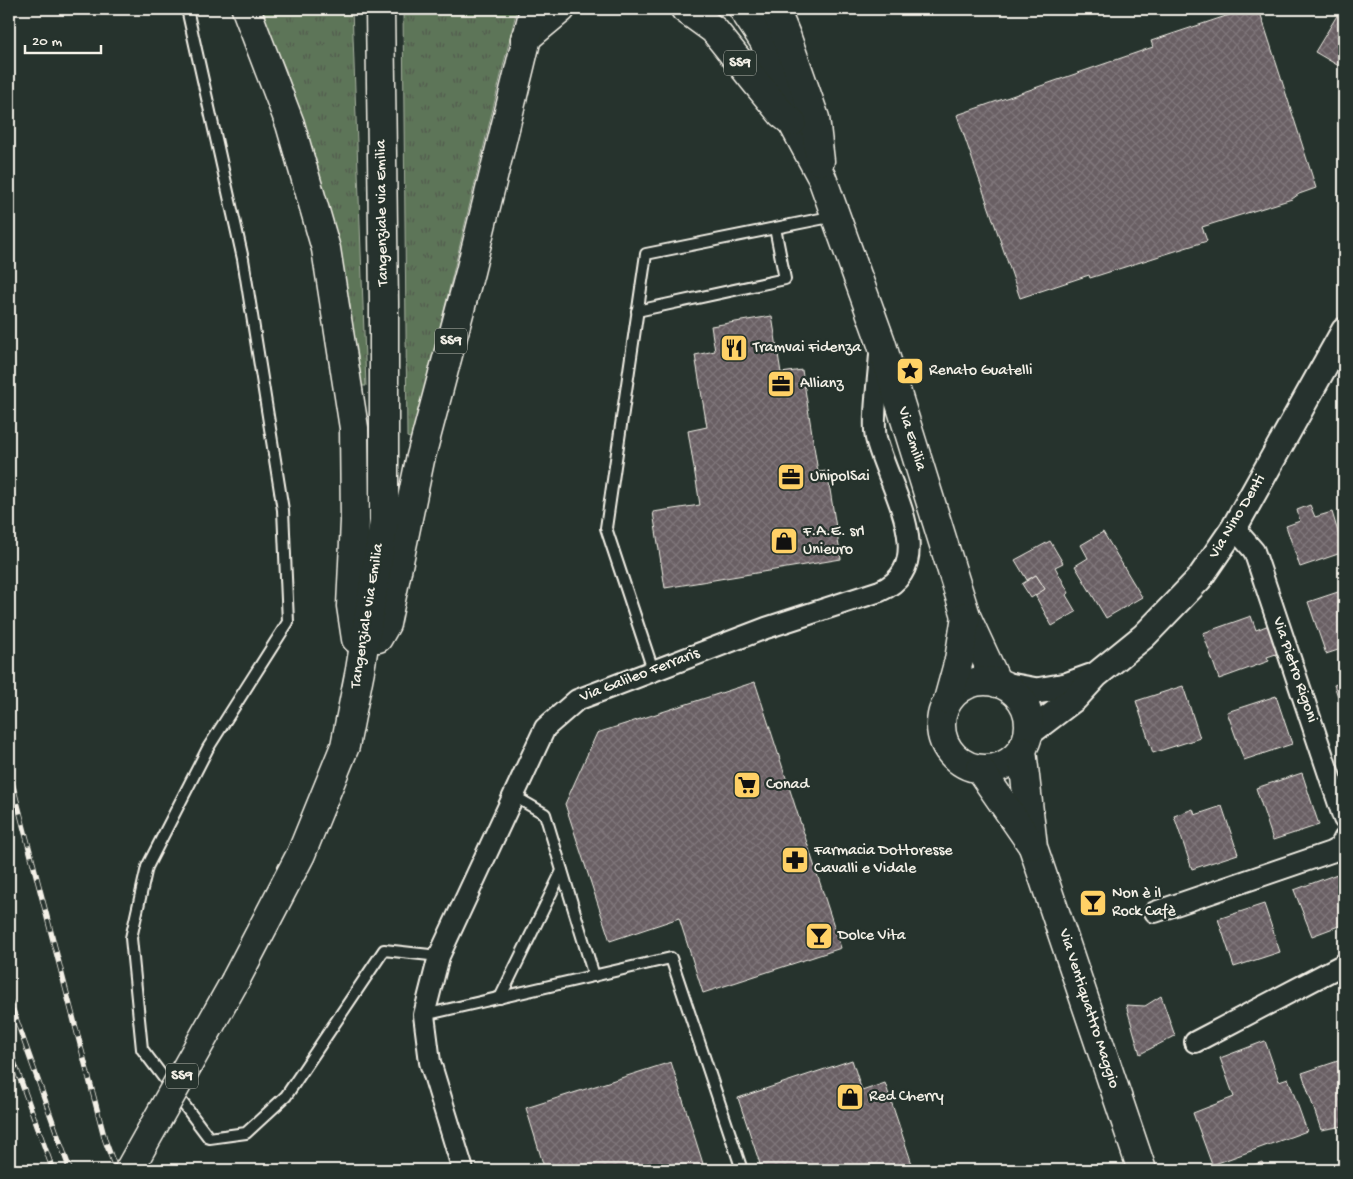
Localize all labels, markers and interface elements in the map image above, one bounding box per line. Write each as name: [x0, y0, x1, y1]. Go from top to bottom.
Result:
scale bar: [25, 22, 101, 54]
text: 20 m: [32, 33, 62, 51]
road number: SS9: [724, 50, 756, 76]
street label: Tangenziale via Emilia: [372, 139, 394, 287]
road number: SS9: [435, 328, 467, 354]
restaurant icon: Tramvai Fidenza: [719, 333, 749, 363]
place label: Tramvai Fidenza: [752, 339, 862, 358]
place icon: Renato Guatelli: [895, 356, 925, 386]
place label: Renato Guatelli: [929, 362, 1033, 381]
office icon: Allianz: [766, 369, 796, 399]
place label: Allianz: [800, 375, 844, 394]
street label: Via Emilia: [892, 404, 930, 474]
office icon: UnipolSai: [776, 462, 806, 492]
place label: UnipolSai: [810, 468, 870, 487]
street label: Via Nino Denti: [1205, 471, 1271, 563]
place label: F.A.E. srl Unieuro: [802, 523, 865, 560]
shop icon: F.A.E. srl Unieuro: [769, 526, 799, 556]
street label: Tangenziale via Emilia: [347, 541, 389, 691]
street label: Via Pietro Rigoni: [1267, 614, 1321, 725]
street label: Via Galileo Ferraris: [577, 644, 704, 708]
supermarket icon: Conad: [732, 770, 762, 800]
place label: Conad: [766, 776, 810, 795]
place label: Farmacia Dottoresse Cavalli e Vidale: [813, 842, 953, 879]
pharmacy icon: Farmacia Dottoresse Cavalli e Vidale: [780, 845, 810, 875]
place label: Non è il Rock Cafè: [1112, 885, 1177, 922]
bar icon: Non è il Rock Cafè: [1078, 888, 1108, 918]
bar icon: Dolce Vita: [804, 921, 834, 951]
street label: Via Ventiquattro Maggio: [1053, 926, 1123, 1091]
place label: Dolce Vita: [837, 927, 907, 946]
road number: SS9: [166, 1064, 198, 1088]
shop icon: Red Cherry: [835, 1082, 865, 1112]
place label: Red Cherry: [869, 1088, 944, 1107]

